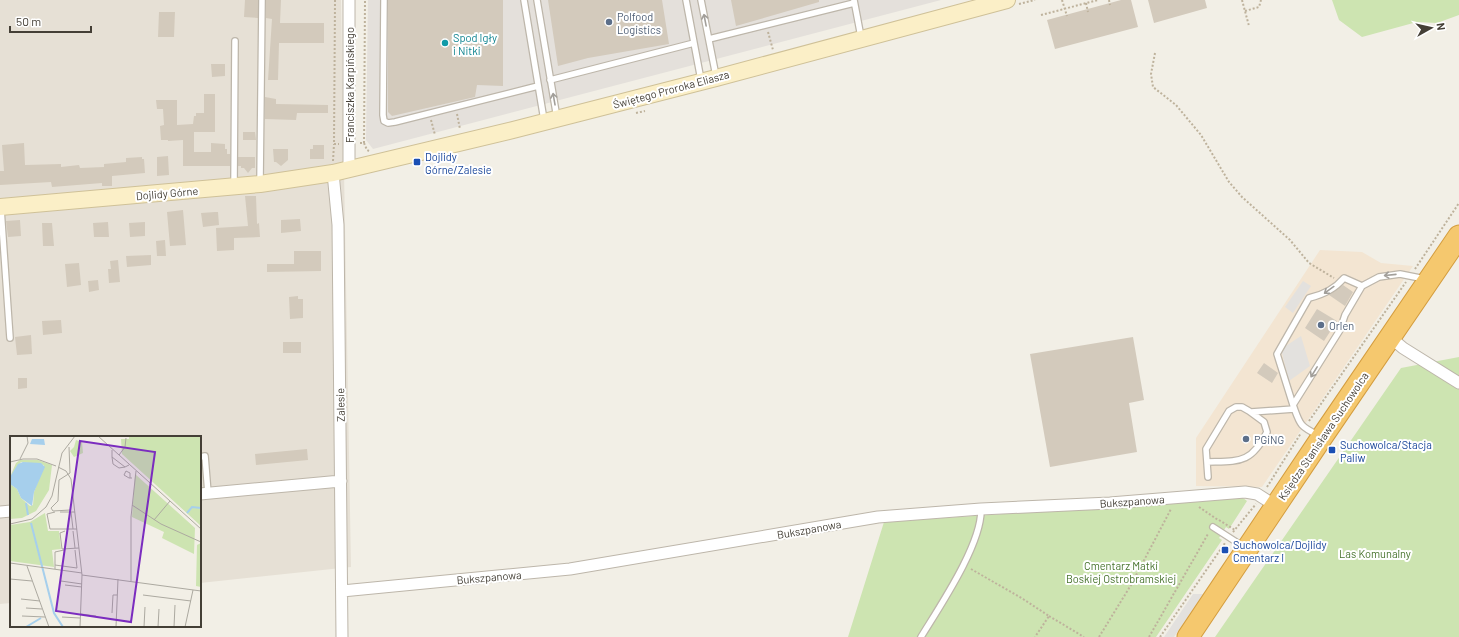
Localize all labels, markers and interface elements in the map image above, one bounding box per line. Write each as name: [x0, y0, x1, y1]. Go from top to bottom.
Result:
scale bar: [10, 8, 91, 34]
north arrow: [1411, 8, 1451, 48]
place label: Polfood Logistics: [617, 10, 661, 36]
one-way arrow: [700, 13, 708, 26]
text: 50 m: [16, 14, 41, 28]
marker: Polfood Logistics: [604, 17, 614, 27]
text: N: [1434, 22, 1448, 31]
street label: Franciszka Karpińskiego: [343, 27, 356, 143]
place label: Spod Igły i Nitki: [453, 31, 497, 57]
marker: Spod Igły i Nitki: [440, 38, 450, 48]
street label: Świętego Proroka Eliasza: [611, 67, 731, 111]
one-way arrow: [549, 93, 557, 106]
place label: Dojlidy Górne/Zalesie: [425, 150, 492, 176]
marker: Dojlidy Górne/Zalesie: [412, 157, 422, 167]
street label: Dojlidy Górne: [135, 184, 199, 202]
one-way arrow: [1384, 272, 1397, 279]
one-way arrow: [1324, 286, 1335, 294]
place label: Orlen: [1329, 319, 1354, 332]
marker: Orlen: [1316, 320, 1326, 330]
one-way arrow: [1309, 366, 1317, 378]
street label: Księdza Stanisława Suchowolca: [1275, 370, 1371, 502]
street label: Zalesie: [333, 388, 347, 422]
place label: PGiNG: [1254, 433, 1284, 446]
marker: PGiNG: [1241, 434, 1251, 444]
inset map: [10, 436, 201, 627]
place label: Suchowolca/Stacja Paliw: [1340, 438, 1432, 464]
marker: Suchowolca/Stacja Paliw: [1327, 445, 1337, 455]
street label: Bukszpanowa: [1099, 492, 1165, 510]
street label: Bukszpanowa: [776, 517, 842, 541]
place label: Suchowolca/Dojlidy Cmentarz I: [1233, 538, 1327, 564]
marker: Suchowolca/Dojlidy Cmentarz I: [1220, 545, 1230, 555]
park label: Las Komunalny: [1339, 547, 1411, 560]
park label: Cmentarz Matki Boskiej Ostrobramskiej: [1066, 559, 1176, 585]
street label: Bukszpanowa: [456, 568, 522, 586]

